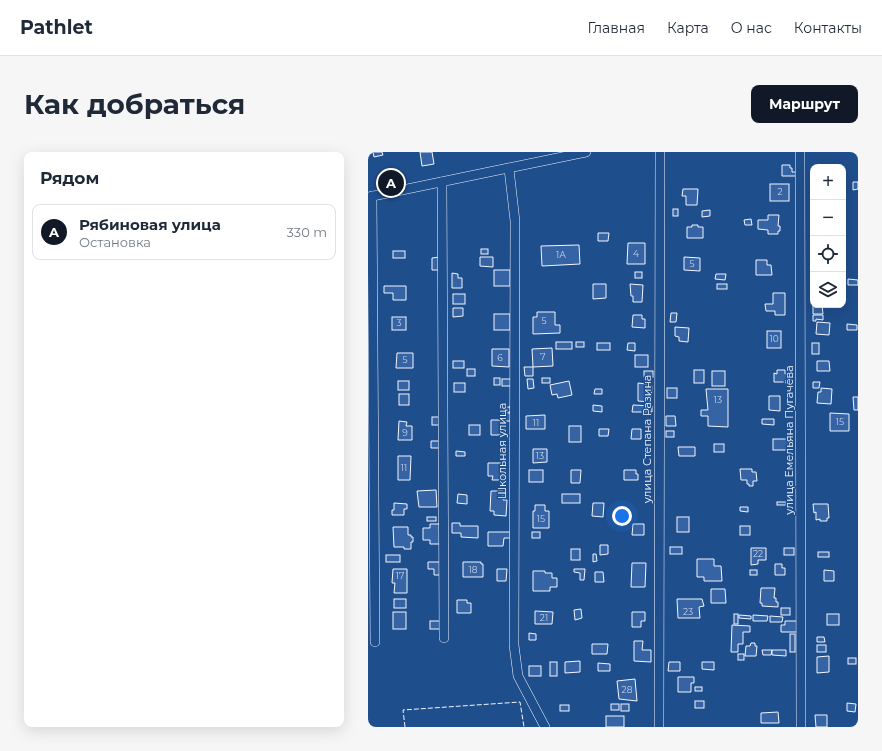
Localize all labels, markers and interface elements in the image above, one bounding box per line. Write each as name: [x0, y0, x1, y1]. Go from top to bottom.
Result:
text: Pathlet: [20, 16, 93, 39]
text: Главная: [587, 19, 645, 37]
text: Карта: [667, 19, 709, 37]
text: О нас: [731, 19, 772, 37]
text: Контакты: [794, 19, 862, 37]
button: Маршрут: [751, 85, 858, 123]
text: Как добраться: [24, 87, 245, 121]
map controls: [810, 164, 846, 308]
button: +: [810, 164, 846, 200]
text: Рядом: [40, 168, 99, 188]
pin: A: [378, 168, 404, 198]
house number: 2: [777, 186, 783, 197]
button: −: [810, 200, 846, 236]
text: Рябиновая улица: [79, 215, 221, 234]
text: A: [49, 224, 59, 240]
text: 330 m: [287, 224, 327, 240]
text: Остановка: [79, 234, 151, 250]
button: locate: [810, 236, 846, 272]
house number: 4: [633, 248, 639, 259]
house number: 1А: [556, 249, 566, 260]
house number: 5: [689, 258, 695, 269]
button: layers: [810, 272, 846, 308]
house number: 5: [541, 315, 547, 326]
house number: 3: [396, 317, 402, 328]
house number: 10: [769, 333, 779, 344]
house number: 7: [540, 351, 546, 362]
house number: 6: [497, 352, 503, 363]
house number: 5: [402, 354, 408, 365]
street label: улица Емельяна Пугачёва: [782, 365, 796, 516]
street label: улица Степана Разина: [640, 375, 654, 504]
house number: 13: [714, 394, 722, 405]
street label: Школьная улица: [495, 403, 509, 499]
house number: 15: [836, 416, 844, 427]
house number: 11: [533, 417, 539, 428]
house number: 9: [402, 427, 408, 438]
house number: 13: [536, 450, 544, 461]
house number: 11: [401, 462, 407, 473]
your location: [612, 506, 632, 526]
house number: 15: [537, 513, 545, 524]
house number: 22: [753, 548, 763, 559]
house number: 18: [469, 564, 478, 575]
house number: 17: [396, 570, 404, 581]
house number: 23: [683, 606, 693, 617]
house number: 21: [540, 612, 548, 623]
house number: 28: [622, 684, 633, 695]

